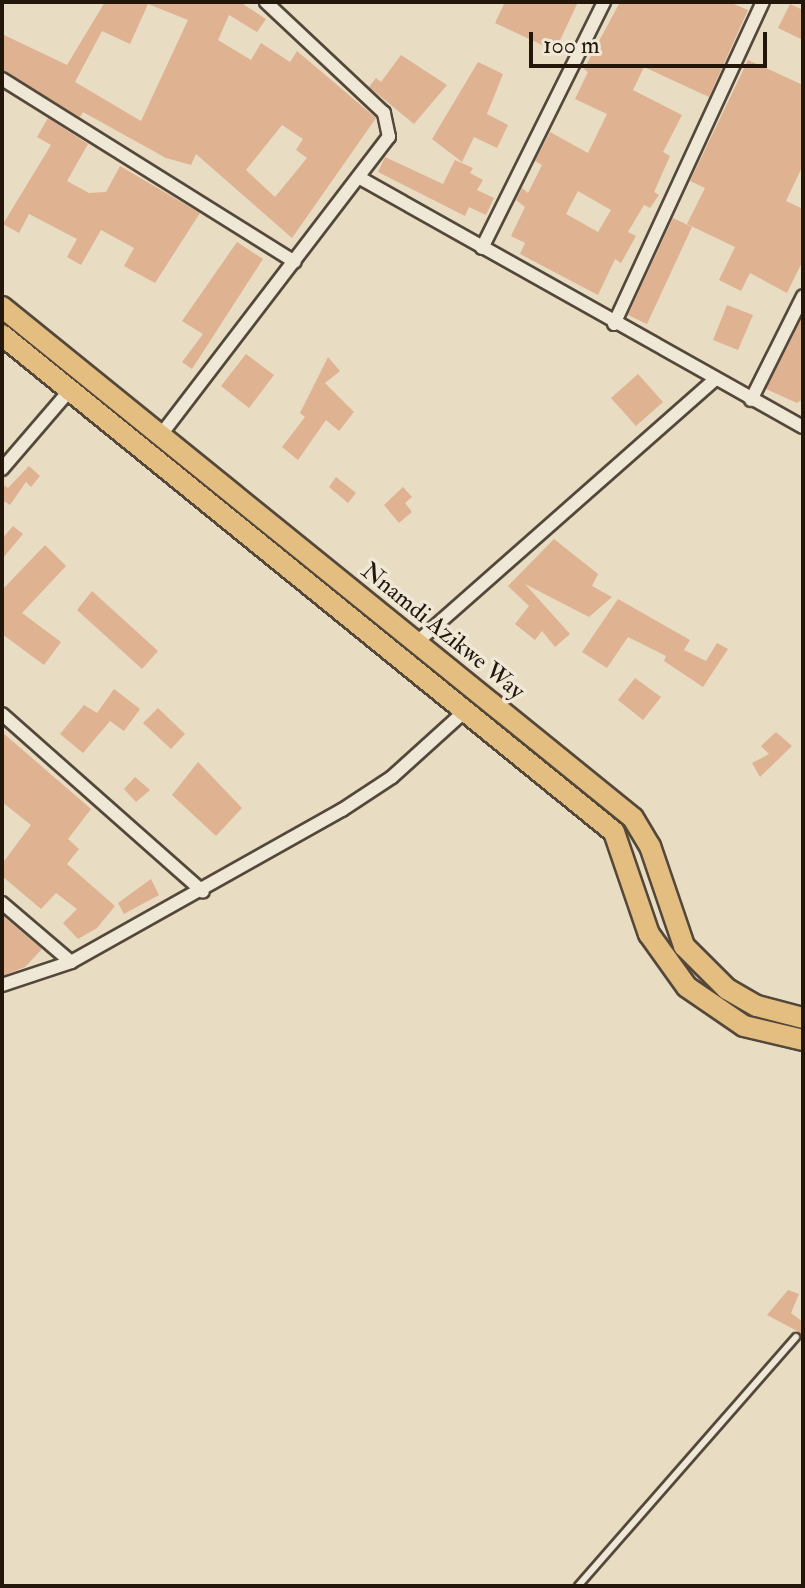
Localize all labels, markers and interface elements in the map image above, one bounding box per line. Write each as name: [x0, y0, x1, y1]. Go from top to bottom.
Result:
scale bar: [533, 16, 771, 66]
text: 100 m: [543, 30, 600, 61]
street label: Nnamdi Azikwe Way: [356, 556, 530, 706]

